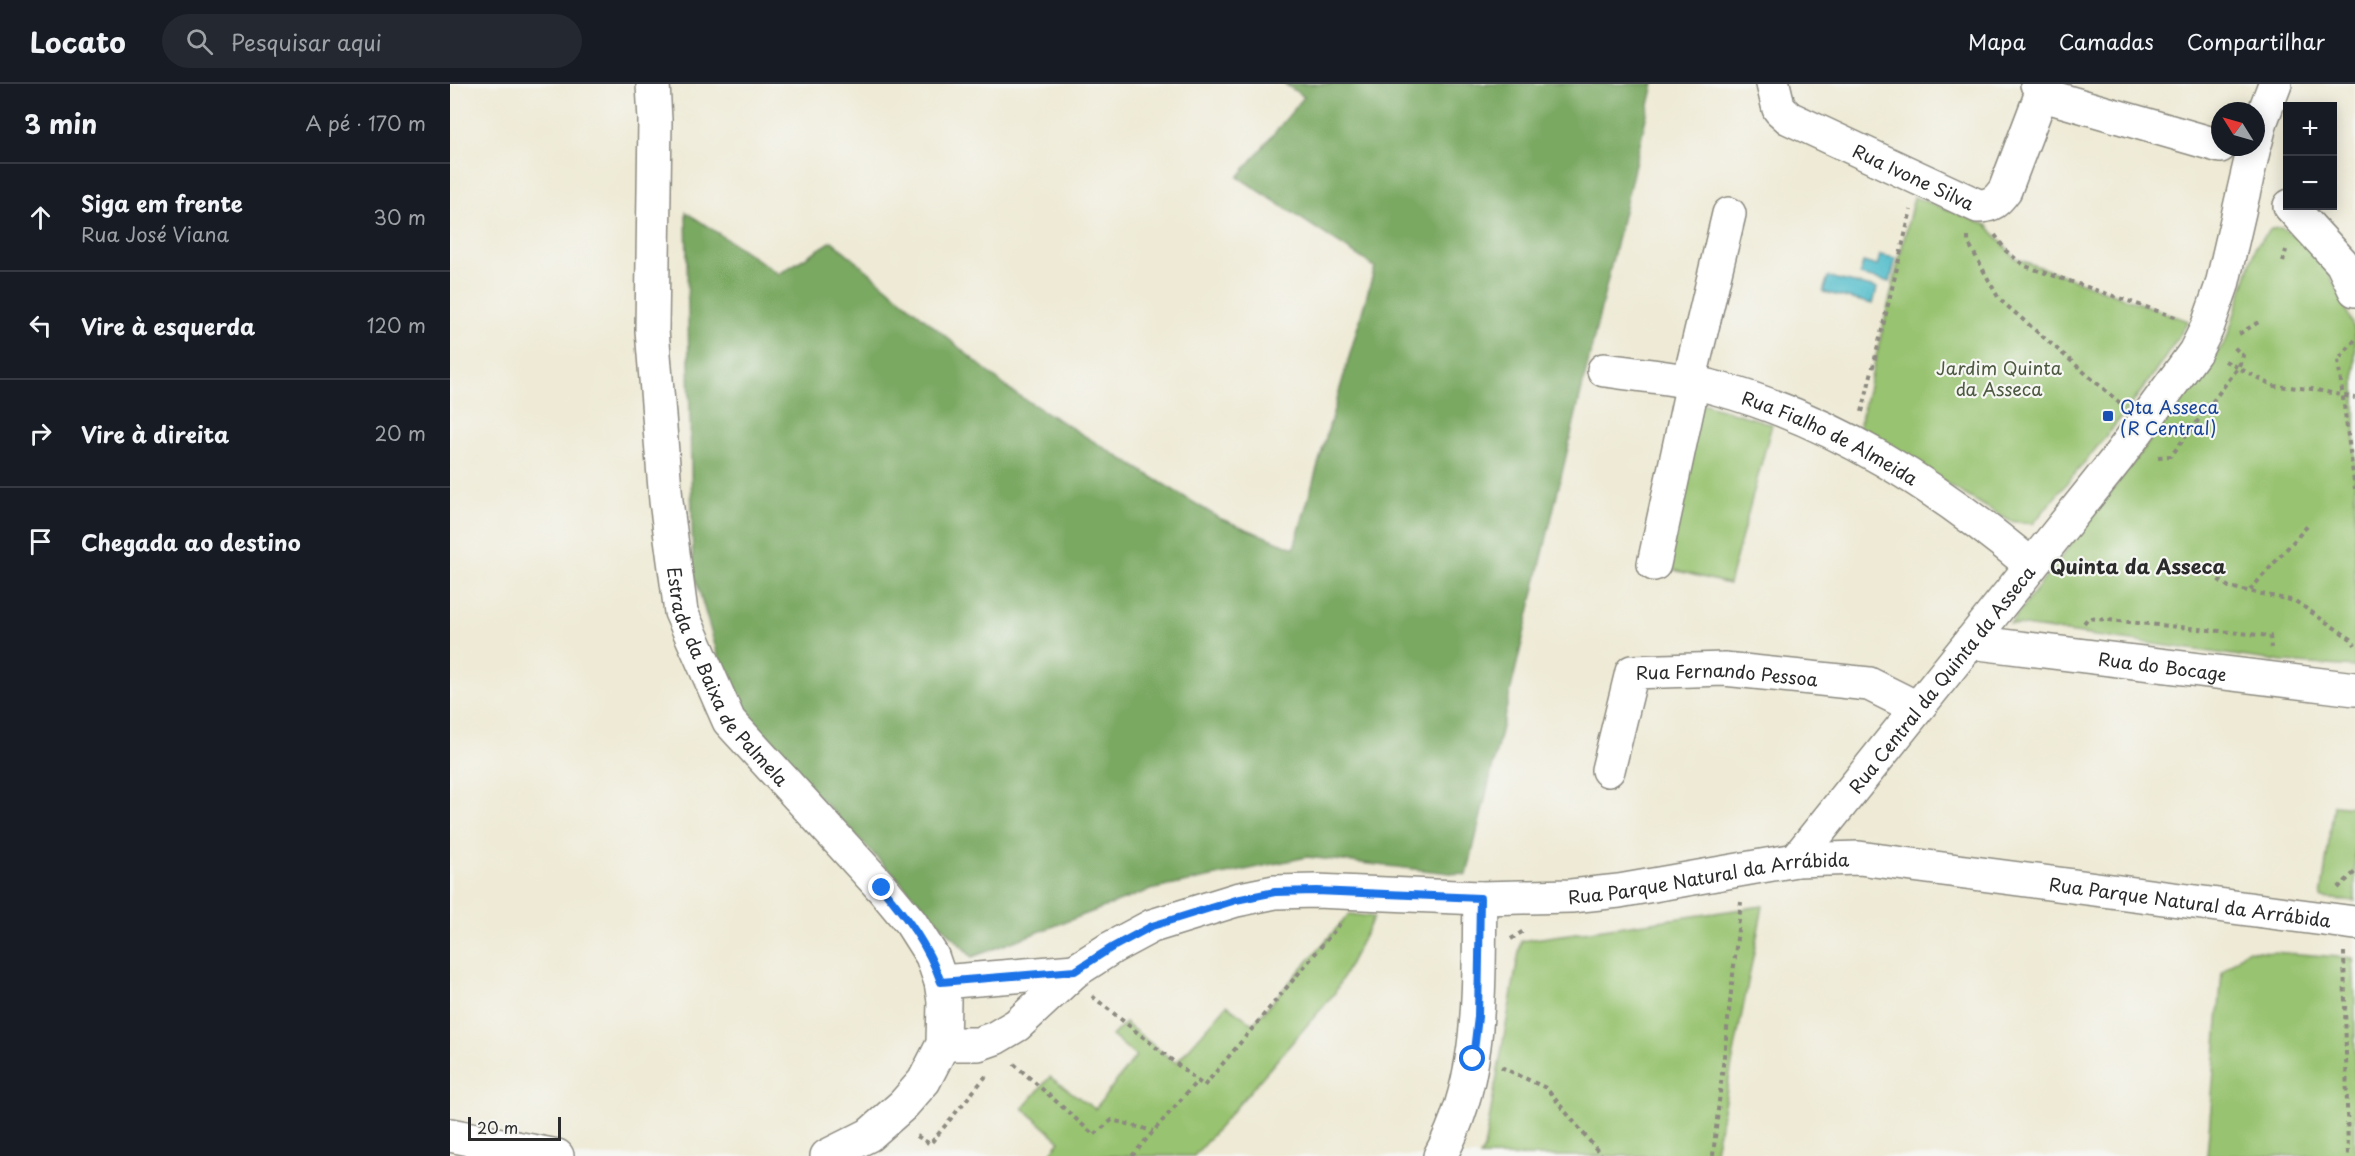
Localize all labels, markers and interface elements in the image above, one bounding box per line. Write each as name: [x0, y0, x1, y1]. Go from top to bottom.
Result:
search box: [162, 14, 582, 68]
text: Locato: [30, 20, 126, 63]
icon: search: [183, 25, 216, 58]
text: Pesquisar aqui: [231, 25, 382, 58]
text: Mapa: [1968, 25, 2026, 57]
text: Camadas: [2059, 25, 2154, 57]
text: Compartilhar: [2187, 25, 2325, 57]
north arrow: [2211, 102, 2265, 156]
map controls: [2283, 102, 2337, 210]
button: +: [2283, 102, 2337, 156]
text: 3 min: [24, 104, 97, 143]
text: A pé · 170 m: [306, 108, 426, 138]
street label: Rua Ivone Silva: [1849, 136, 1979, 216]
button: −: [2283, 156, 2337, 210]
text: Siga em frente: [81, 186, 243, 219]
icon: ahead: [24, 201, 57, 234]
text: 30 m: [373, 202, 426, 232]
text: Rua José Viana: [81, 219, 229, 249]
icon: left: [24, 309, 57, 342]
text: Vire à esquerda: [81, 309, 255, 342]
text: 120 m: [367, 310, 426, 340]
park label: Jardim Quinta da Asseca: [1936, 354, 2063, 402]
street label: Rua Fialho de Almeida: [1738, 383, 1924, 491]
place label: Qta Asseca (R Central): [2120, 393, 2219, 441]
marker: Qta Asseca (R Central): [2101, 409, 2115, 423]
icon: right: [24, 417, 57, 450]
text: Vire à direita: [81, 417, 229, 450]
text: 20 m: [374, 418, 426, 448]
icon: arrive: [24, 525, 57, 558]
text: Chegada ao destino: [81, 525, 301, 558]
district label: Quinta da Asseca: [2050, 551, 2227, 581]
street label: Rua Central da Quinta da Asseca: [1841, 559, 2041, 798]
street label: Estrada da Baixa de Palmela: [662, 565, 796, 792]
street label: Rua do Bocage: [2097, 644, 2228, 687]
street label: Rua Fernando Pessoa: [1635, 655, 1820, 692]
street label: Rua Parque Natural da Arrábida: [1566, 845, 1850, 910]
street label: Rua Parque Natural da Arrábida: [2047, 870, 2334, 933]
route end: [868, 874, 894, 900]
route start: [1459, 1045, 1485, 1071]
scale bar: [468, 1114, 561, 1142]
text: 20 m: [477, 1115, 518, 1139]

